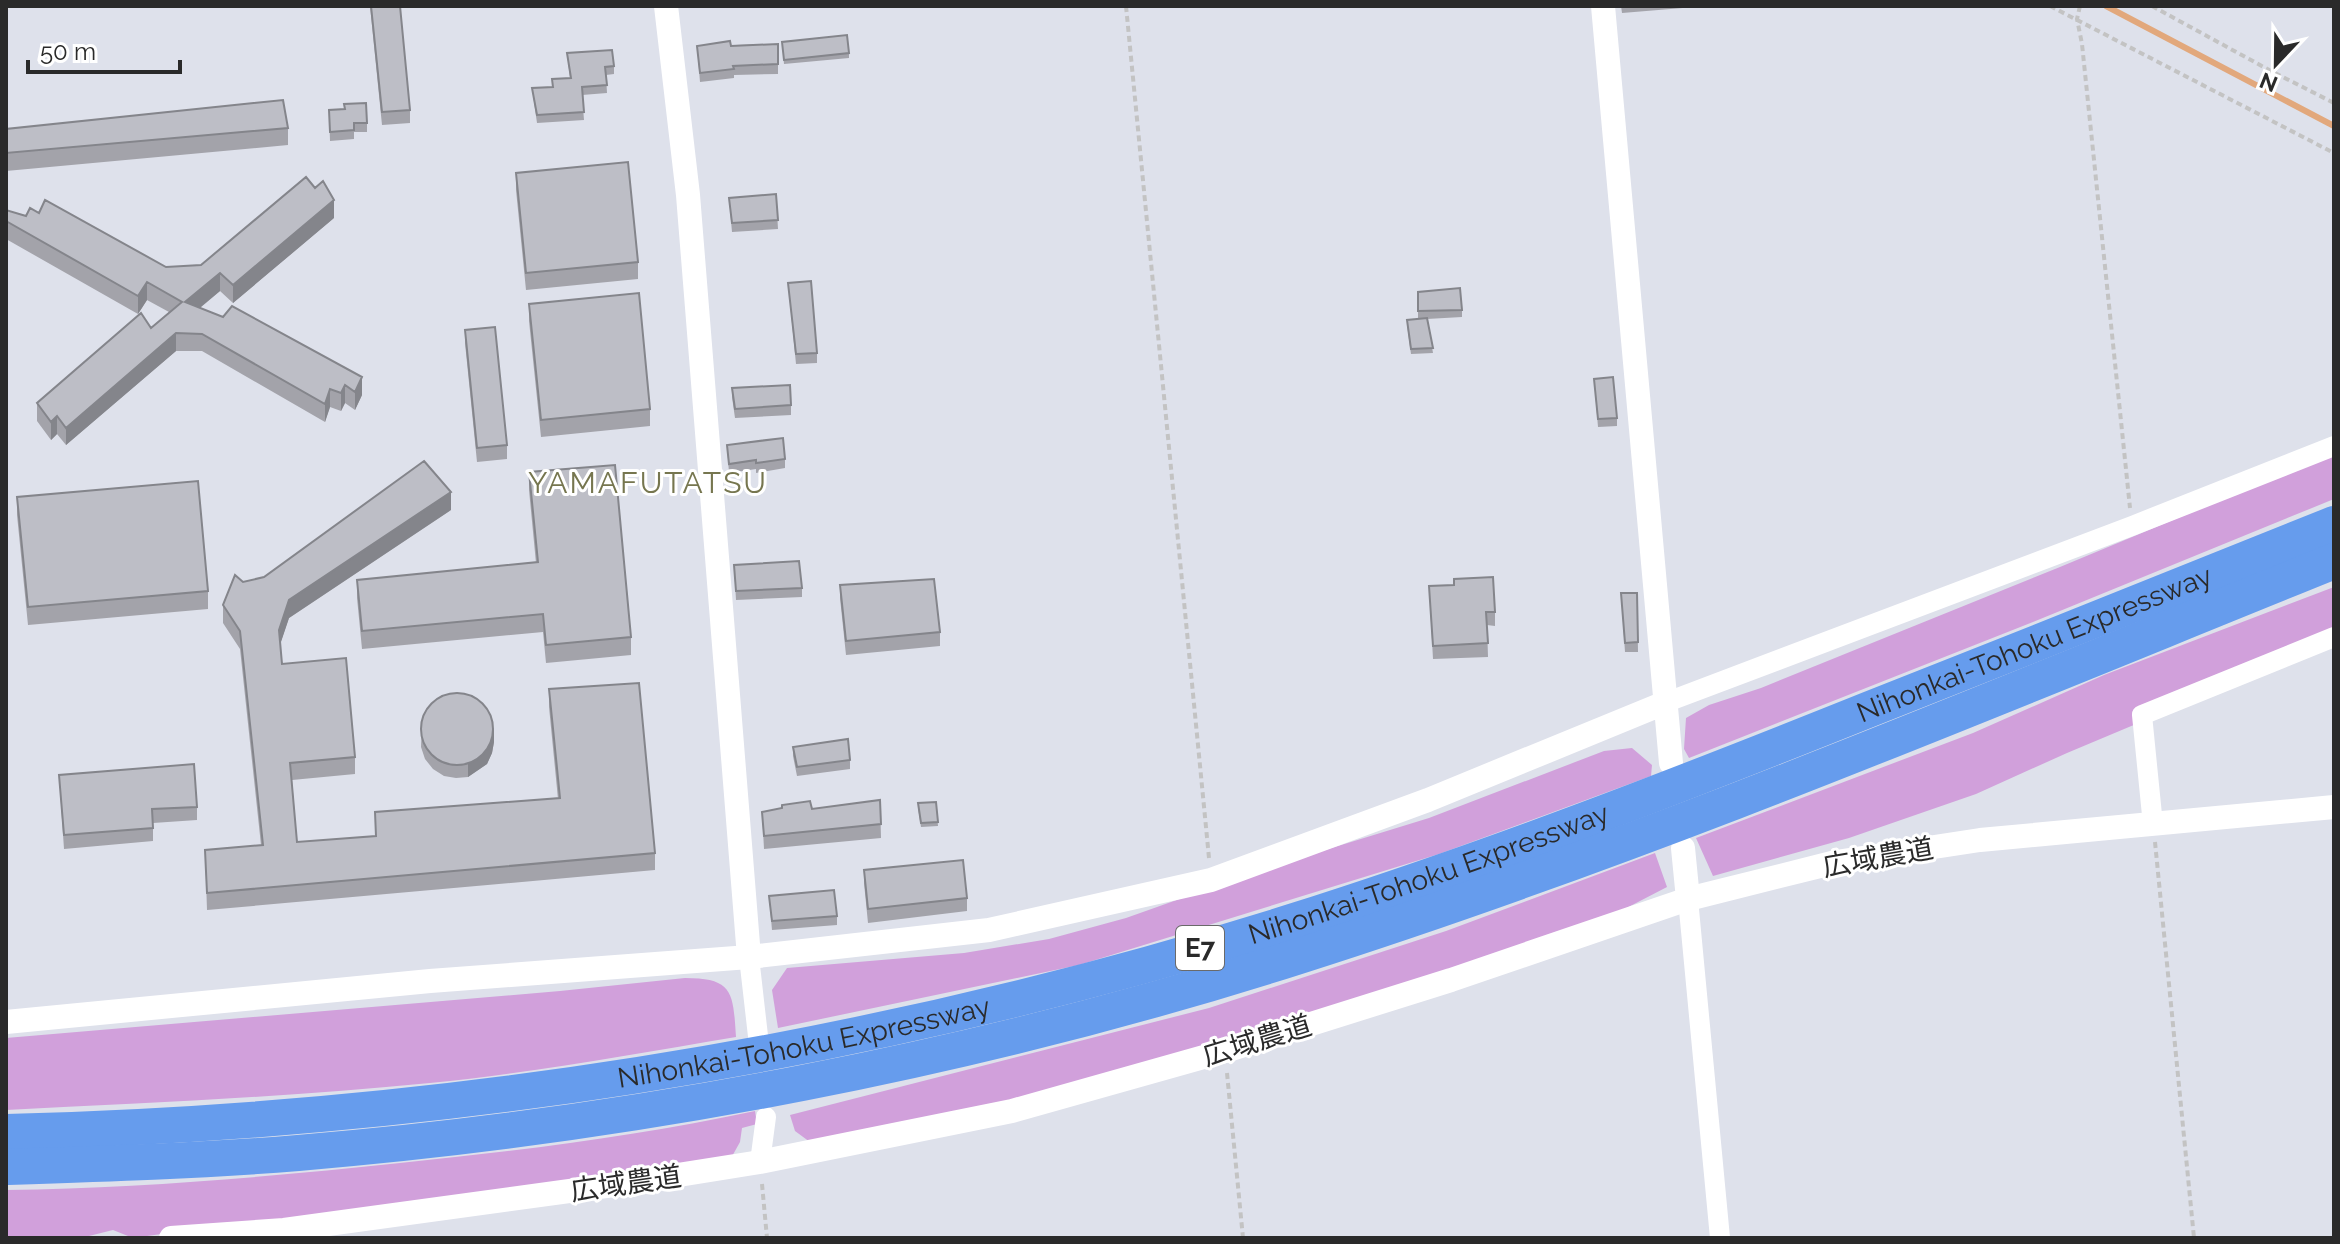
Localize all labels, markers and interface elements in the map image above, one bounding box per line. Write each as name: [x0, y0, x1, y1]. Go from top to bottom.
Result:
scale bar: [28, 24, 180, 74]
north arrow: [2236, 24, 2316, 104]
text: 50 m: [40, 37, 96, 66]
text: N: [2256, 67, 2281, 98]
district label: YAMAFUTATSU: [528, 465, 768, 500]
street label: Nihonkai-Tohoku Expressway: [1852, 559, 2217, 730]
street label: Nihonkai-Tohoku Expressway: [1244, 797, 1613, 951]
street label: 広域農道: [1820, 832, 1936, 883]
road number: E7: [1176, 926, 1224, 970]
street label: Nihonkai-Tohoku Expressway: [615, 990, 993, 1095]
street label: 広域農道: [1199, 1008, 1316, 1073]
street label: 広域農道: [568, 1159, 684, 1208]

